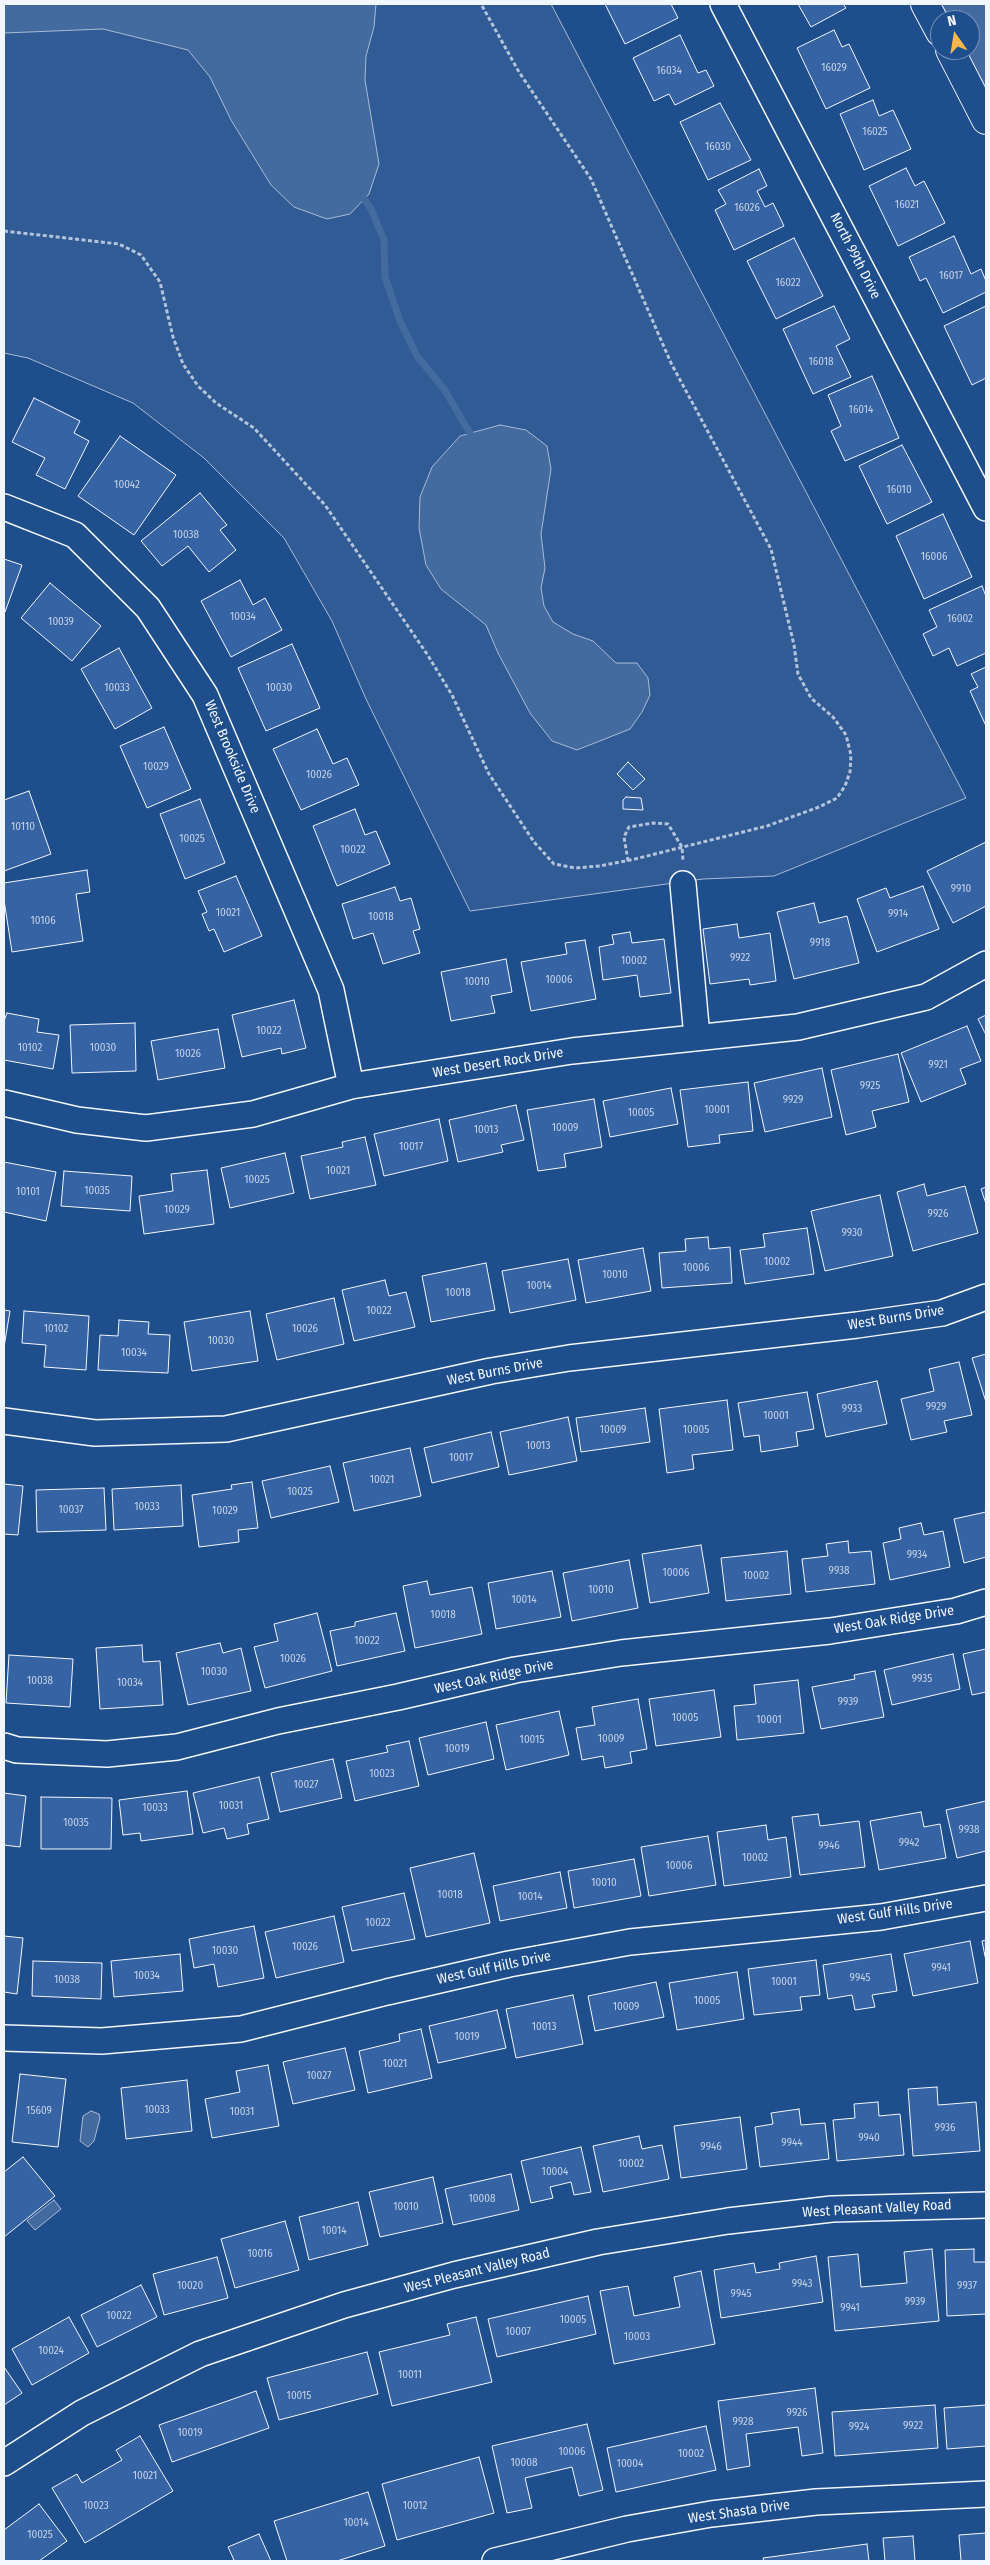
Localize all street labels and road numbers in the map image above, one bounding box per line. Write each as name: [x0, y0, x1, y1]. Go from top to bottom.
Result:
street label: North 99th Drive: [826, 210, 884, 302]
street label: West Brookside Drive: [201, 698, 263, 816]
street label: West Desert Rock Drive: [431, 1044, 565, 1082]
street label: West Burns Drive: [847, 1302, 945, 1334]
street label: West Burns Drive: [446, 1354, 544, 1390]
street label: West Oak Ridge Drive: [833, 1602, 955, 1638]
street label: West Oak Ridge Drive: [433, 1656, 555, 1698]
street label: West Gulf Hills Drive: [836, 1896, 954, 1928]
street label: West Gulf Hills Drive: [436, 1948, 552, 1988]
street label: West Pleasant Valley Road: [802, 2197, 952, 2221]
street label: West Pleasant Valley Road: [402, 2245, 552, 2297]
street label: West Shasta Drive: [687, 2497, 791, 2527]

